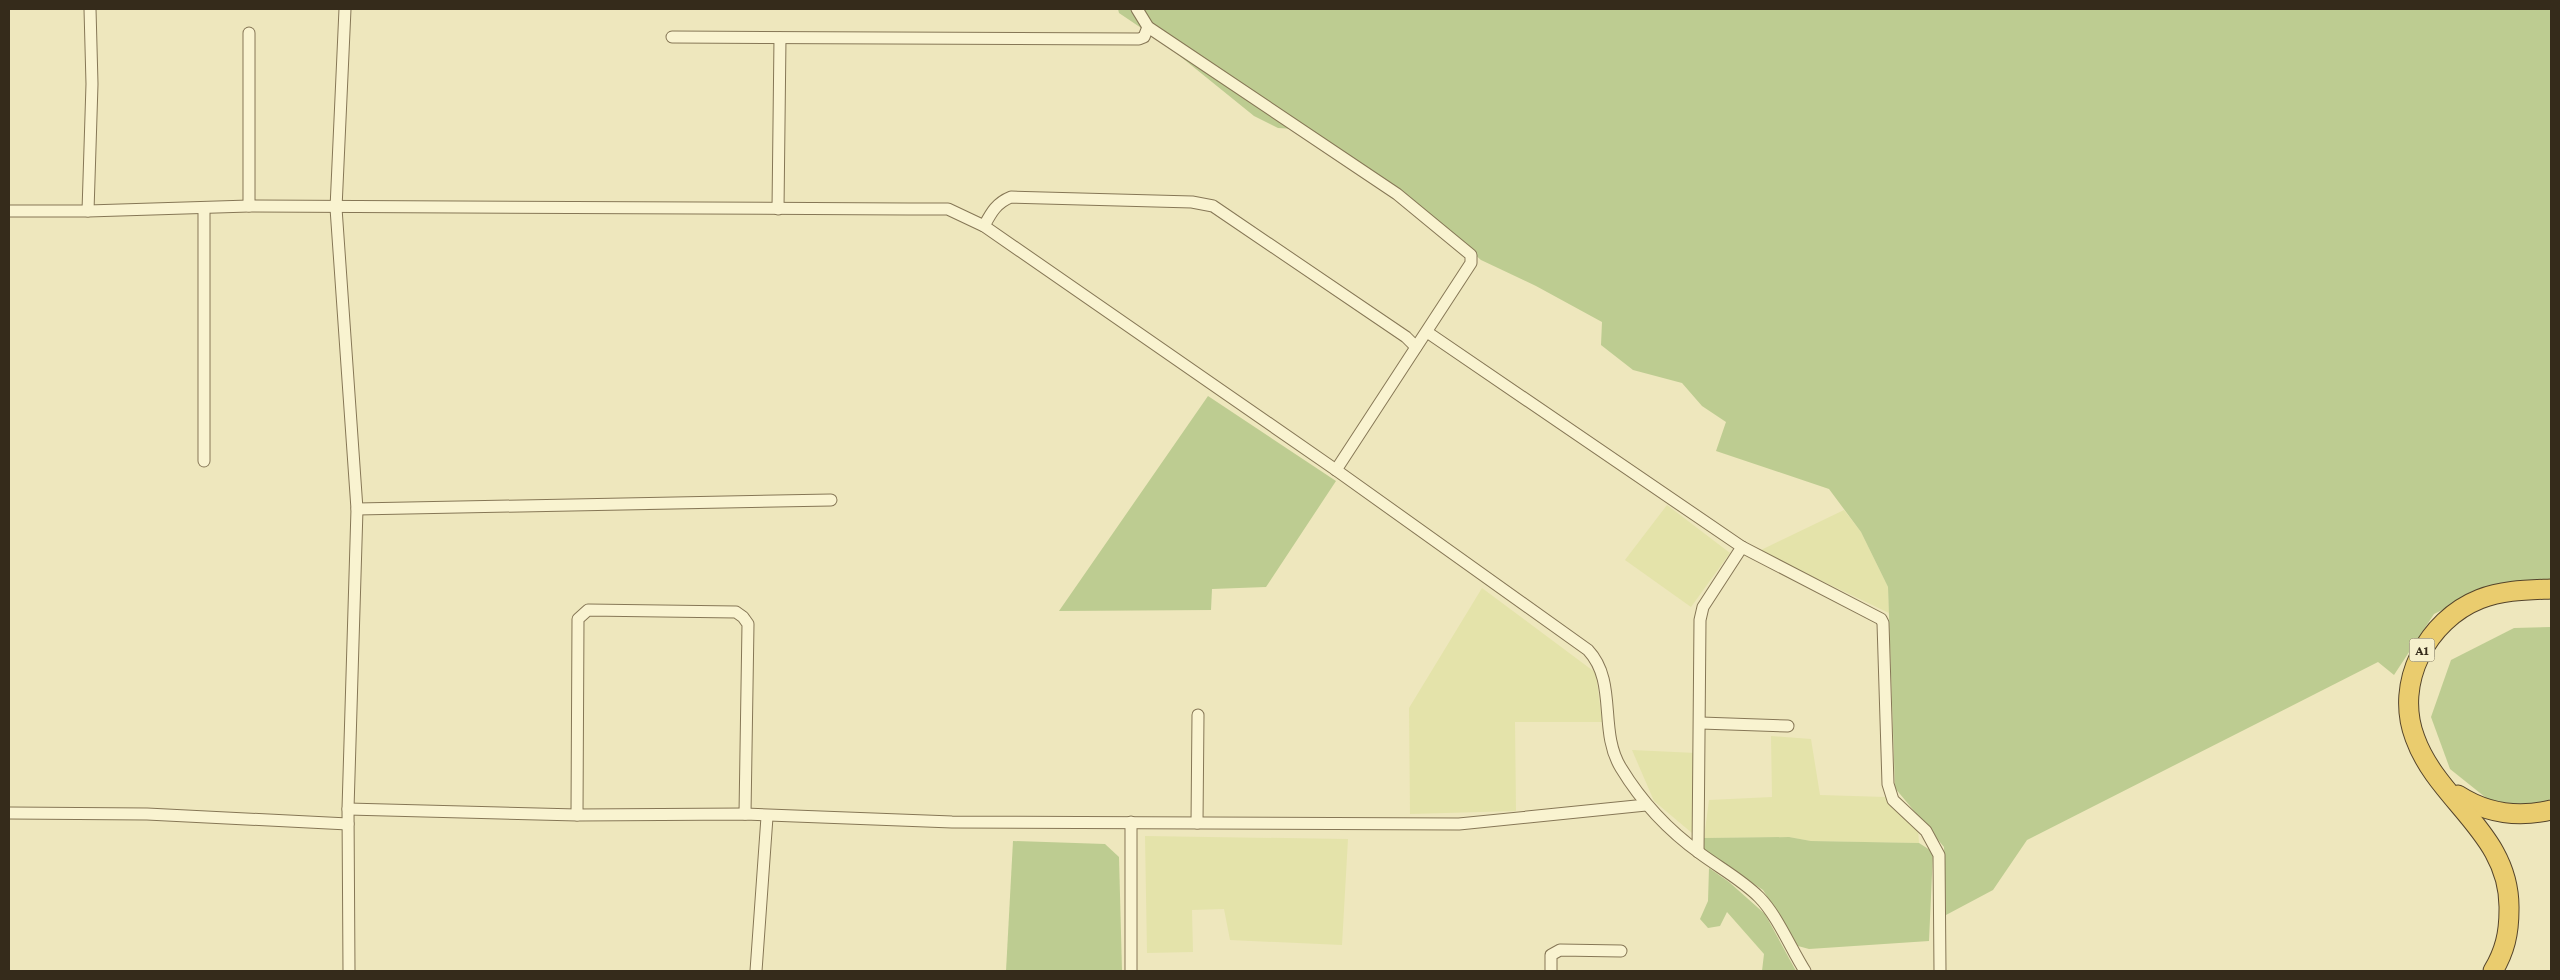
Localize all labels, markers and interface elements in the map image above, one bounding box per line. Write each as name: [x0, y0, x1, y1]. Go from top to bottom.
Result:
road number: A1: [2410, 638, 2434, 662]

